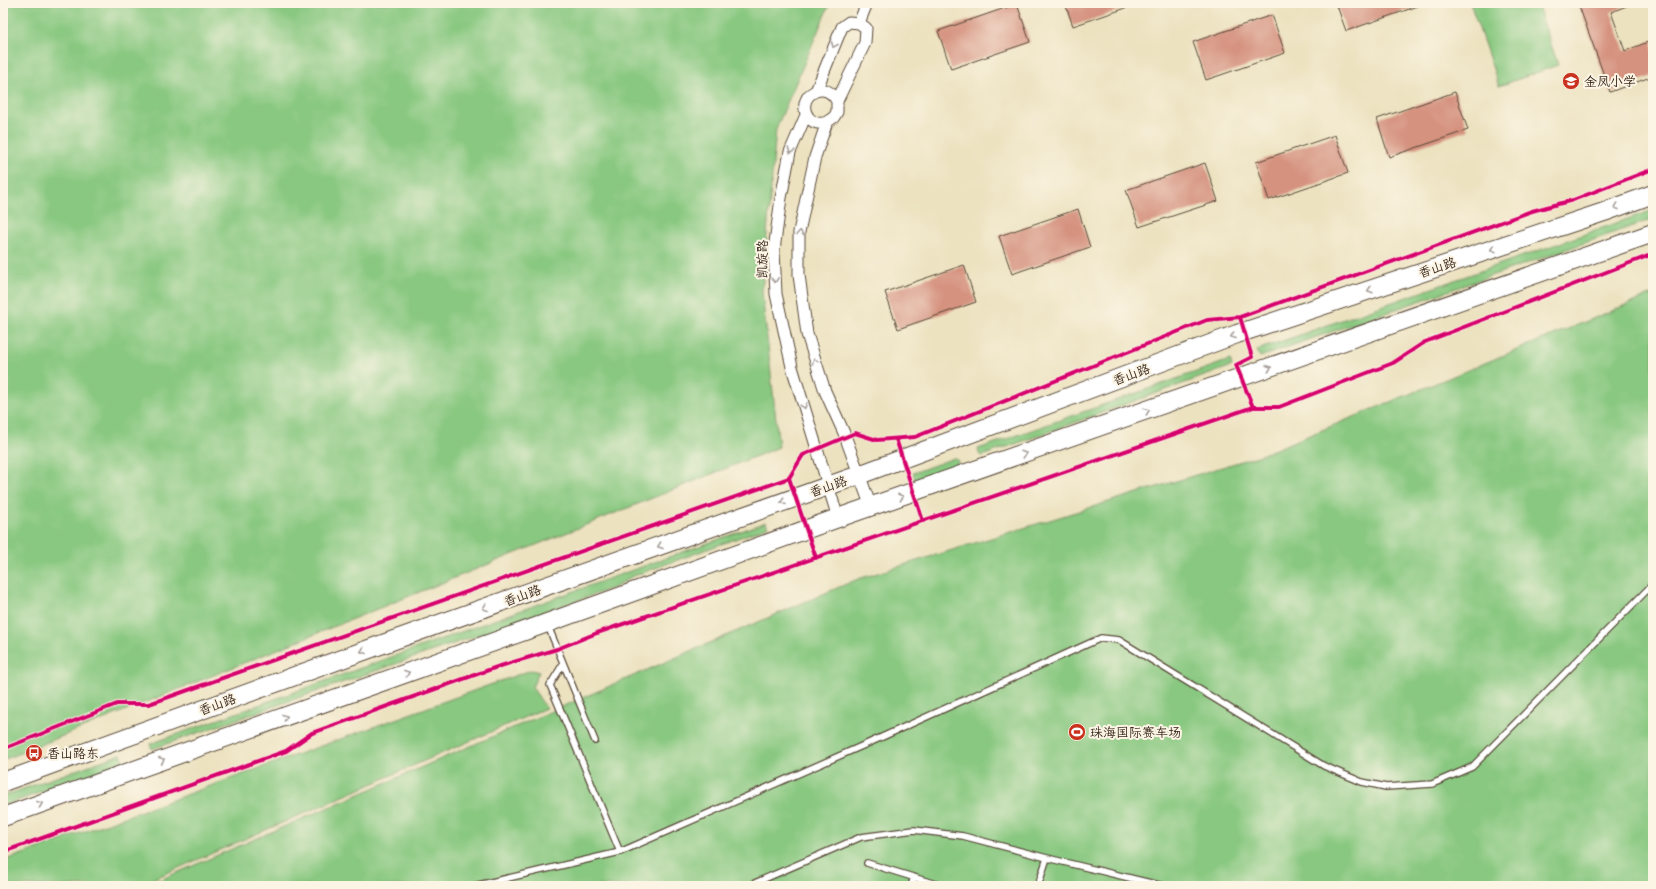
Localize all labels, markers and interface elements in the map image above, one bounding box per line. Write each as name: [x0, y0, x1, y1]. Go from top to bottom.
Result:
one-way arrow: [831, 42, 839, 49]
school or university icon: 金凤小学: [1561, 71, 1581, 91]
place label: 金凤小学: [1584, 74, 1636, 89]
one-way arrow: [787, 148, 796, 155]
one-way arrow: [1613, 203, 1620, 211]
one-way arrow: [795, 229, 804, 236]
street label: 凯旋路: [755, 239, 770, 279]
one-way arrow: [1490, 244, 1497, 253]
street label: 香山路: [1416, 254, 1458, 281]
one-way arrow: [771, 276, 780, 283]
one-way arrow: [1367, 285, 1374, 294]
one-way arrow: [1230, 331, 1237, 339]
one-way arrow: [811, 357, 820, 364]
street label: 香山路: [1110, 361, 1152, 388]
one-way arrow: [1266, 364, 1273, 372]
one-way arrow: [799, 402, 808, 409]
one-way arrow: [1143, 407, 1150, 415]
one-way arrow: [1020, 450, 1027, 458]
street label: 香山路: [807, 473, 849, 500]
one-way arrow: [898, 493, 905, 501]
one-way arrow: [780, 497, 787, 506]
one-way arrow: [657, 541, 664, 549]
street label: 香山路: [501, 582, 543, 609]
one-way arrow: [482, 603, 489, 611]
one-way arrow: [359, 647, 366, 655]
one-way arrow: [403, 669, 410, 678]
street label: 香山路: [196, 691, 238, 718]
one-way arrow: [281, 713, 288, 721]
sports icon: 珠海国际赛车场: [1067, 722, 1087, 742]
place label: 珠海国际赛车场: [1090, 725, 1181, 740]
bus stop icon: 香山路东: [24, 743, 44, 763]
place label: 香山路东: [47, 746, 99, 761]
one-way arrow: [158, 757, 165, 765]
one-way arrow: [36, 800, 43, 809]

